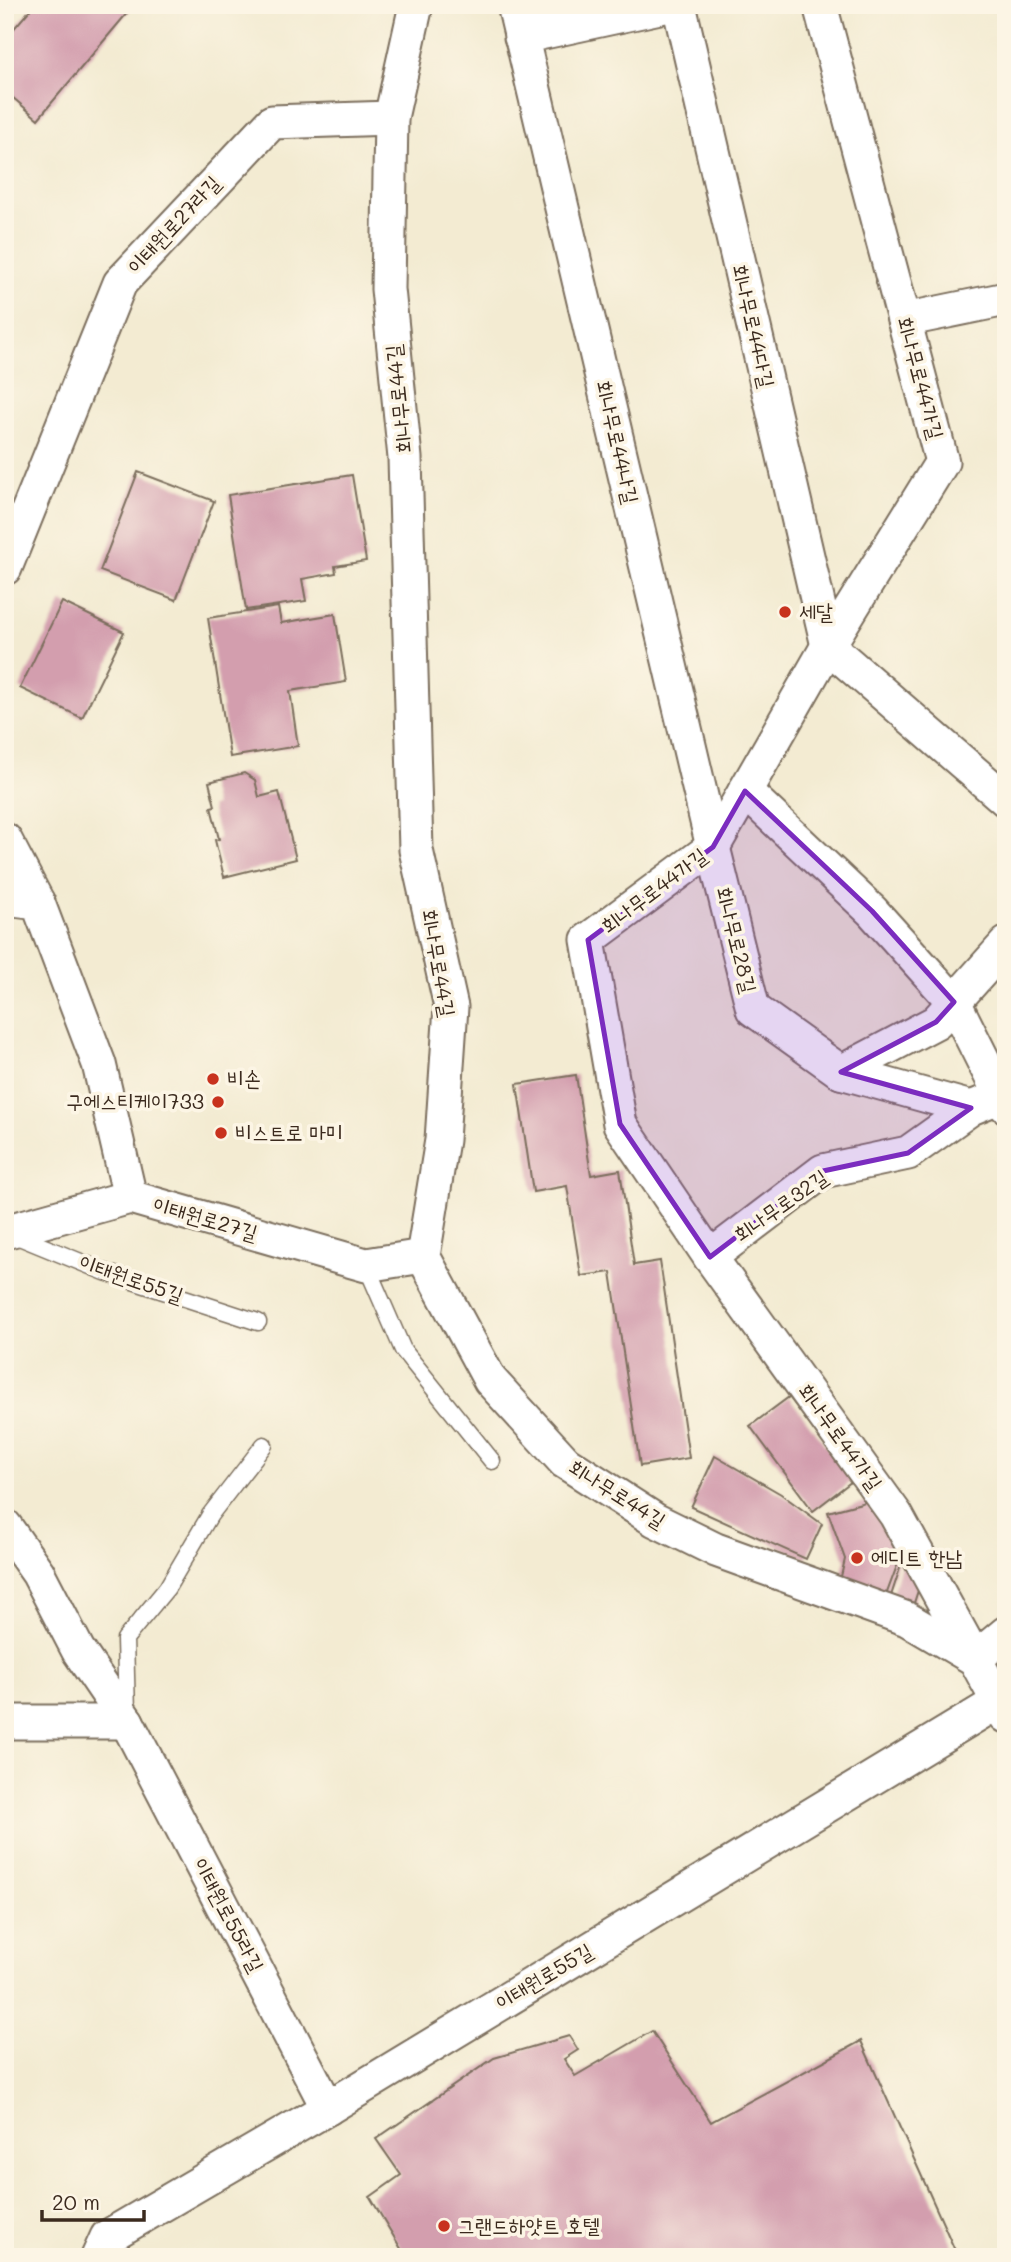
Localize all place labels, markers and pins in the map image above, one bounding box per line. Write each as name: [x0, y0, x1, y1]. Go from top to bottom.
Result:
place label: 세달: [799, 597, 833, 624]
marker: 세달: [777, 604, 793, 620]
place label: 비손: [227, 1064, 261, 1091]
marker: 비손: [205, 1071, 221, 1087]
place label: 구에스티케이733: [66, 1087, 204, 1114]
marker: 구에스티케이733: [210, 1094, 226, 1110]
place label: 비스트로 마미: [235, 1118, 343, 1145]
marker: 비스트로 마미: [213, 1125, 229, 1141]
place label: 에디트 한남: [871, 1543, 962, 1570]
marker: 에디트 한남: [849, 1550, 865, 1566]
place label: 그랜드하얏트 호텔: [458, 2211, 600, 2238]
marker: 그랜드하얏트 호텔: [436, 2218, 452, 2234]

